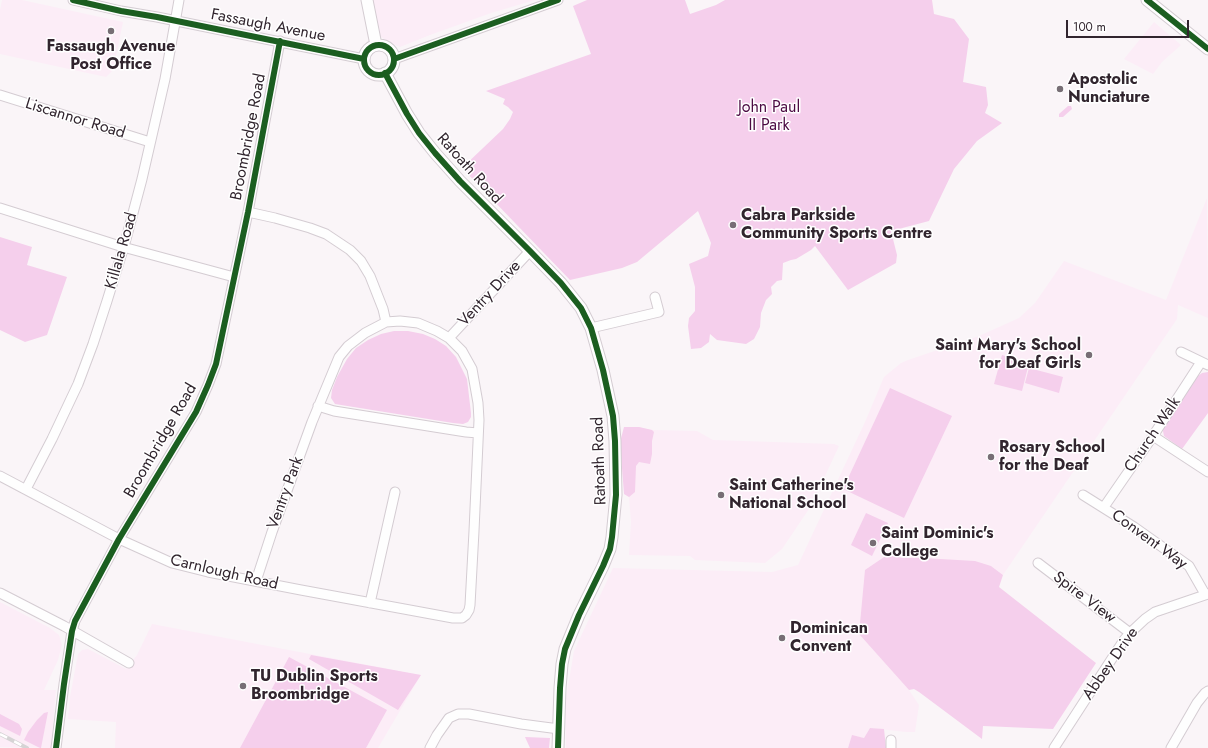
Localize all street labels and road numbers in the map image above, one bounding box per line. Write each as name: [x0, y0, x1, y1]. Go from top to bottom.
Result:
street label: Fassaugh Avenue: [209, 5, 327, 47]
street label: Broombridge Road: [227, 72, 271, 202]
street label: Liscannor Road: [23, 95, 127, 143]
street label: Ratoath Road: [432, 130, 506, 208]
street label: Killala Road: [102, 210, 142, 292]
street label: Ventry Drive: [455, 257, 525, 331]
street label: Broombridge Road: [121, 380, 201, 502]
street label: Church Walk: [1121, 394, 1185, 476]
street label: Ratoath Road: [589, 416, 611, 506]
street label: Ventry Park: [264, 454, 308, 532]
street label: Convent Way: [1107, 506, 1191, 574]
street label: Carnlough Road: [168, 551, 280, 595]
street label: Spire View: [1049, 568, 1119, 628]
street label: Abbey Drive: [1079, 624, 1143, 704]

